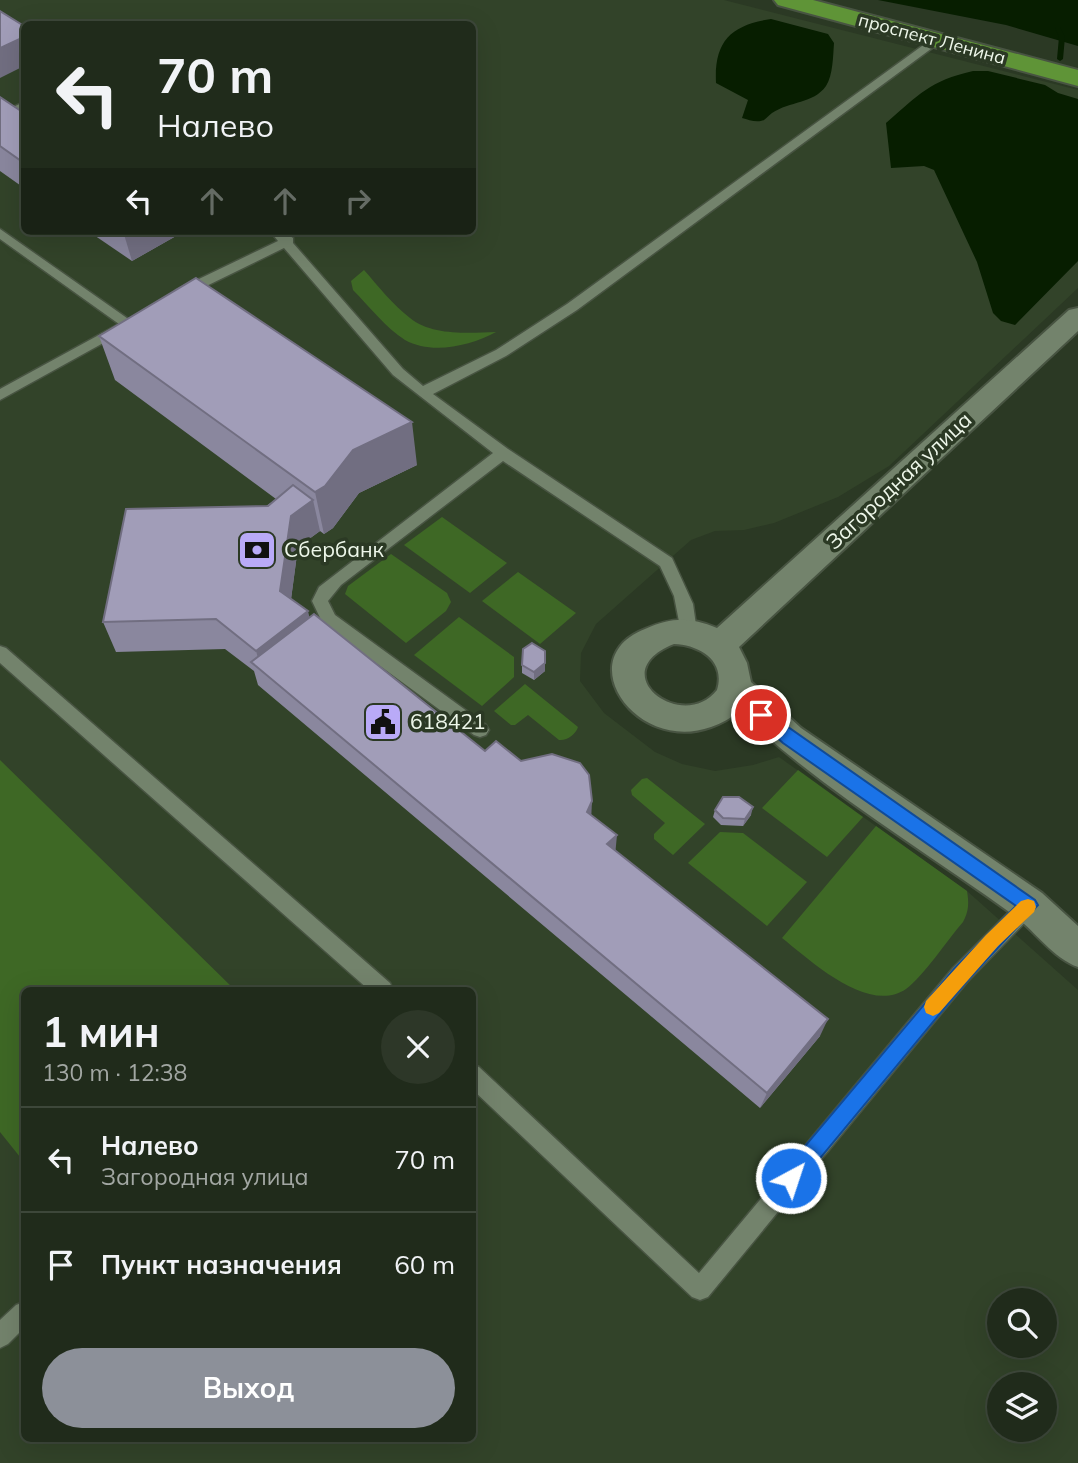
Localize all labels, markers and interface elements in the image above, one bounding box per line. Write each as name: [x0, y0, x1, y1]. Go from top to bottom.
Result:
street label: проспект Ленина: [856, 8, 1008, 69]
text: 70 m: [157, 44, 273, 105]
icon: left: [42, 49, 133, 140]
text: Налево: [157, 105, 274, 145]
icon: left: [120, 182, 158, 220]
icon: ahead: [193, 182, 231, 220]
icon: ahead: [266, 182, 304, 220]
icon: right: [339, 182, 377, 220]
street label: Загородная улица: [820, 406, 976, 554]
bank icon: Сбербанк: [236, 529, 278, 571]
place label: Сбербанк: [284, 536, 385, 562]
pin: [731, 685, 791, 745]
icon: arrive: [742, 696, 780, 734]
public building icon: 618421: [362, 701, 404, 743]
place label: 618421: [410, 708, 486, 734]
text: 1 мин: [42, 1005, 160, 1058]
button: close: [381, 1010, 455, 1084]
text: 130 m · 12:38: [42, 1058, 187, 1087]
text: Налево: [101, 1129, 199, 1162]
icon: left: [42, 1141, 80, 1179]
position arrow: [754, 1141, 828, 1215]
text: 70 m: [394, 1143, 455, 1176]
text: Загородная улица: [101, 1162, 308, 1191]
icon: arrive: [42, 1246, 80, 1284]
text: Пункт назначения: [101, 1248, 342, 1281]
text: 60 m: [394, 1248, 455, 1281]
map controls: [987, 1288, 1057, 1442]
button: search: [987, 1288, 1057, 1358]
button: Выход: [42, 1348, 455, 1428]
button: layers: [987, 1372, 1057, 1442]

